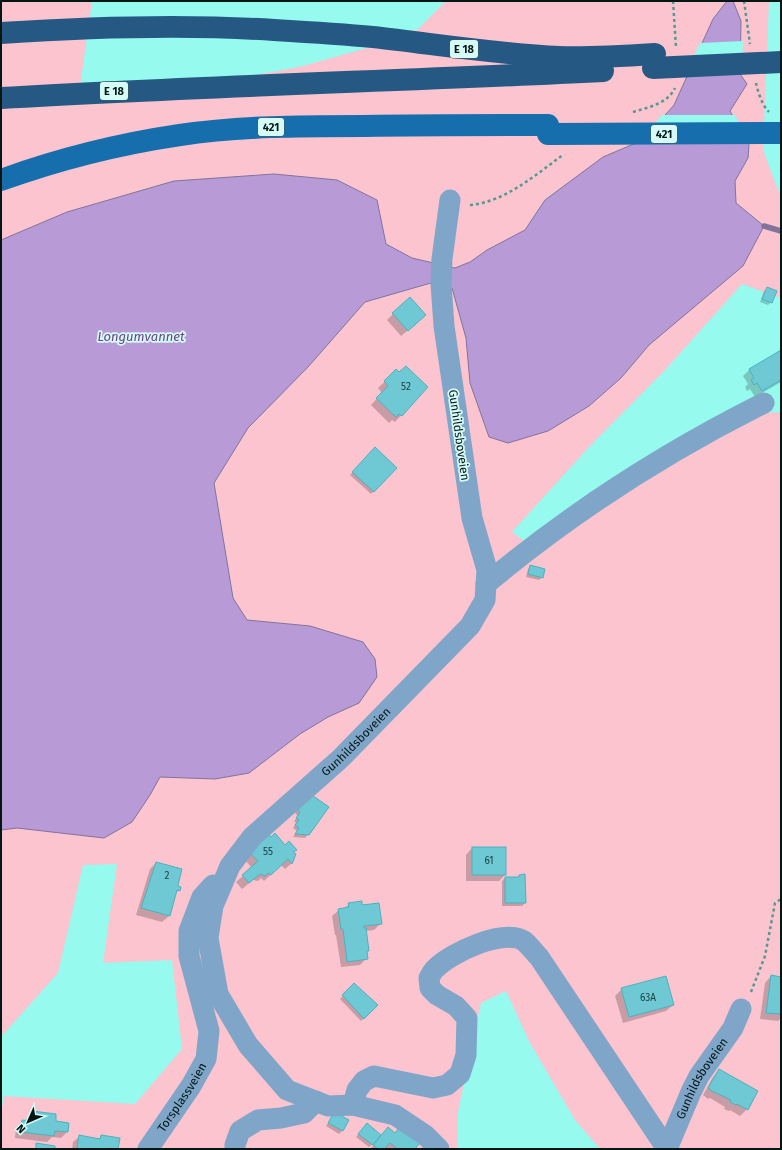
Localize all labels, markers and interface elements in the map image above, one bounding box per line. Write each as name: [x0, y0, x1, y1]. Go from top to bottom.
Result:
road number: E 18: [450, 40, 478, 58]
road number: E 18: [100, 82, 128, 100]
road number: 421: [258, 118, 284, 136]
road number: 421: [651, 125, 677, 143]
water label: Longumvannet: [97, 329, 185, 344]
house number: 52: [401, 381, 411, 393]
street label: Gunhildsboveien: [446, 389, 472, 481]
street label: Gunhildsboveien: [319, 704, 394, 779]
house number: 55: [263, 846, 273, 858]
house number: 61: [484, 855, 494, 867]
house number: 2: [165, 870, 170, 882]
house number: 63A: [640, 992, 656, 1004]
street label: Gunhildsboveien: [673, 1035, 731, 1121]
street label: Torsplassveien: [155, 1060, 210, 1135]
north arrow: [8, 1102, 48, 1142]
text: N: [14, 1122, 28, 1136]

